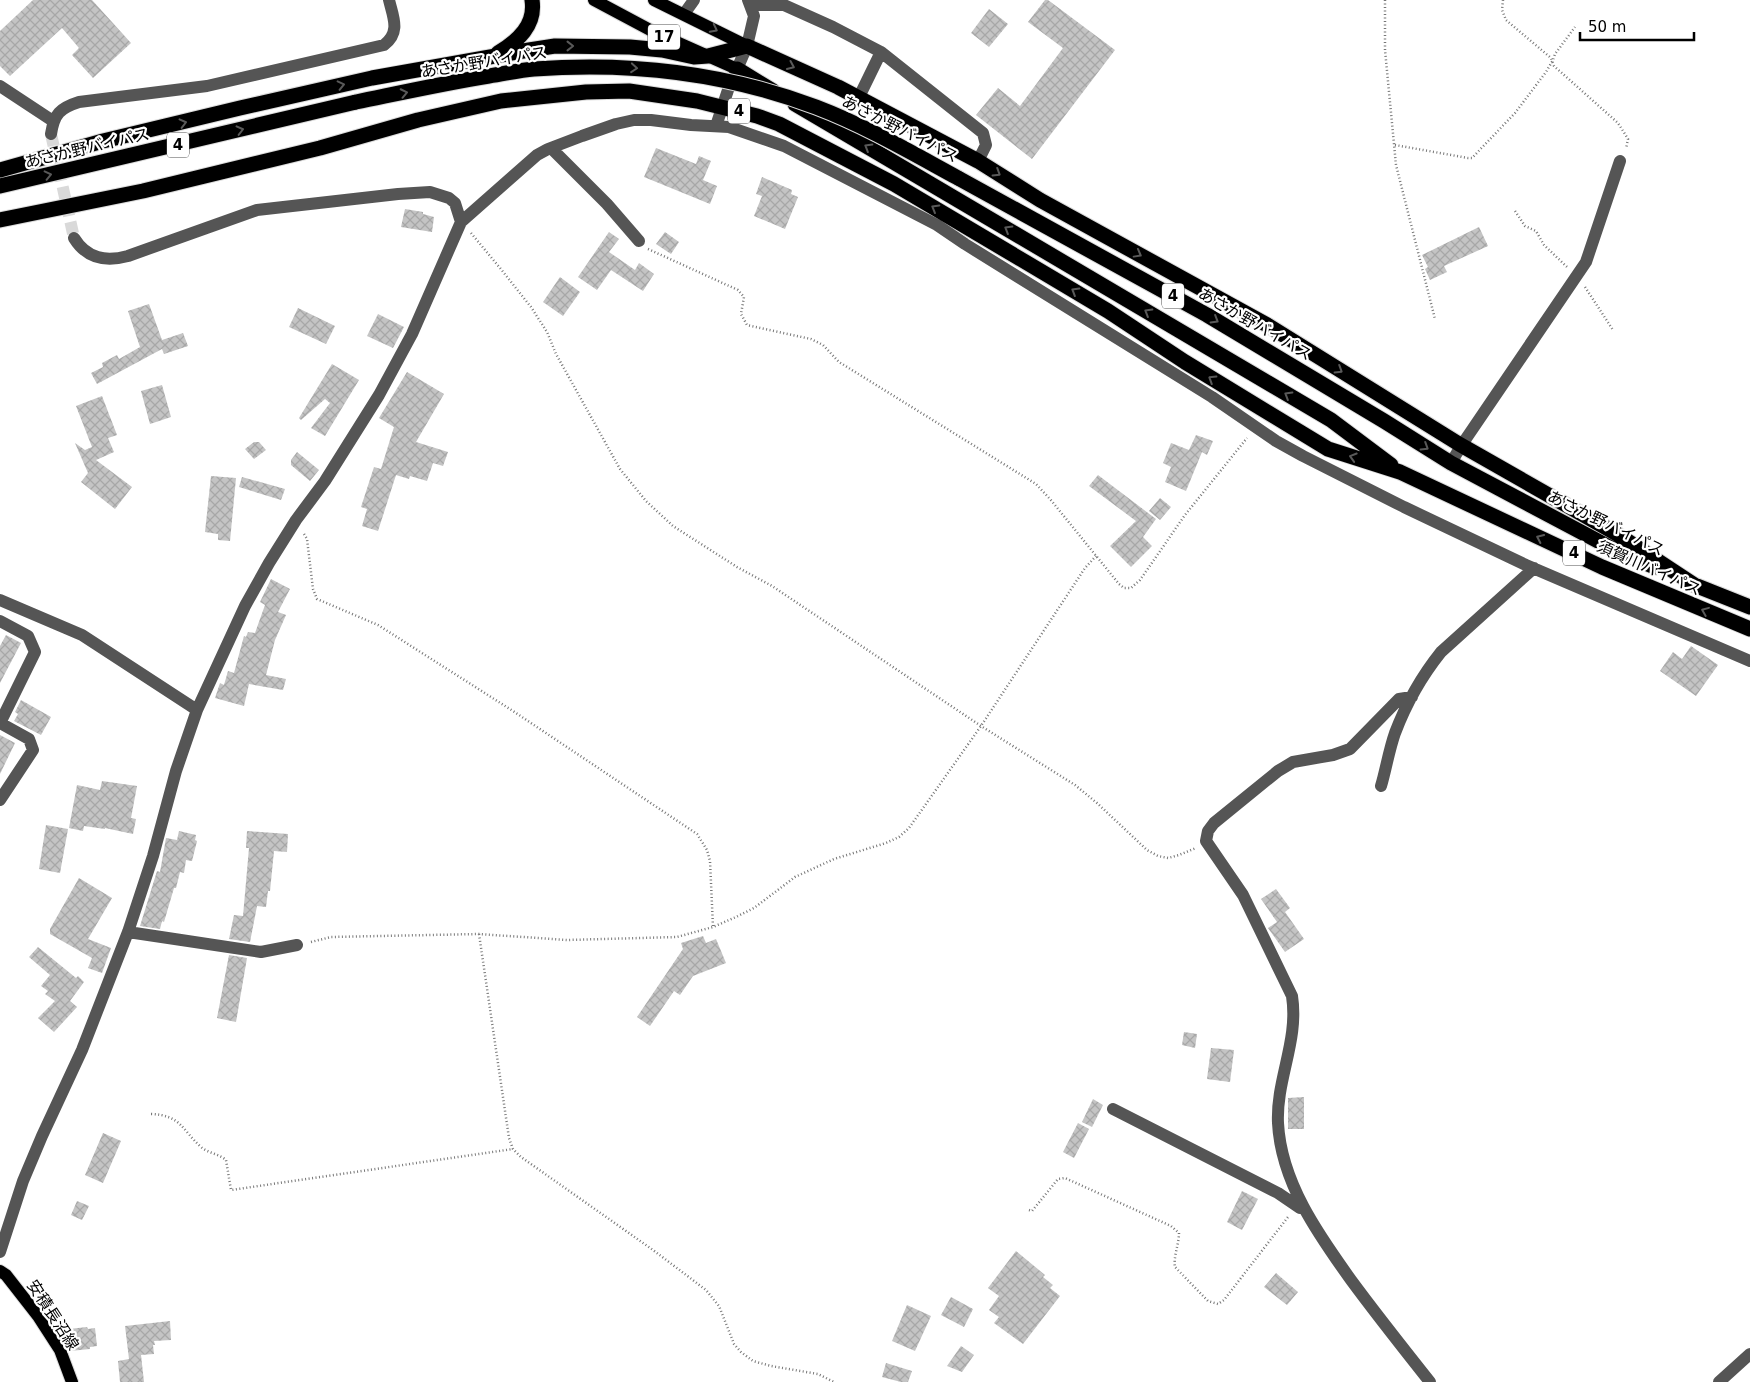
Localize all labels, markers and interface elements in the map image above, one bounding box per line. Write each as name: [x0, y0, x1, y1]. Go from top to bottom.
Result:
scale bar: [1580, 10, 1694, 42]
text: 50 m: [1588, 18, 1626, 36]
one-way arrow: [709, 23, 718, 33]
road number: 17: [648, 24, 680, 50]
one-way arrow: [566, 41, 574, 51]
street label: あさか野バイパス: [419, 43, 549, 81]
one-way arrow: [786, 60, 795, 71]
one-way arrow: [630, 62, 638, 73]
one-way arrow: [336, 80, 345, 91]
one-way arrow: [399, 88, 408, 98]
street label: あさか野バイパス: [839, 92, 961, 166]
road number: 4: [728, 98, 750, 124]
one-way arrow: [178, 118, 187, 129]
street label: あさか野バイパス: [23, 124, 151, 172]
one-way arrow: [235, 125, 244, 136]
road number: 4: [167, 132, 189, 158]
one-way arrow: [865, 143, 874, 153]
one-way arrow: [992, 167, 1001, 176]
one-way arrow: [43, 171, 52, 181]
one-way arrow: [932, 204, 941, 214]
one-way arrow: [1004, 226, 1013, 236]
one-way arrow: [1133, 248, 1142, 258]
road number: 4: [1162, 284, 1184, 308]
street label: あさか野バイパス: [1195, 284, 1315, 364]
one-way arrow: [1071, 288, 1080, 298]
one-way arrow: [1144, 309, 1153, 319]
one-way arrow: [1210, 314, 1219, 324]
one-way arrow: [1334, 364, 1343, 373]
one-way arrow: [1208, 375, 1217, 385]
one-way arrow: [1284, 391, 1293, 401]
one-way arrow: [1419, 440, 1428, 450]
one-way arrow: [1350, 453, 1358, 463]
street label: あさか野バイパス: [1544, 486, 1668, 560]
one-way arrow: [1536, 533, 1545, 544]
street label: 須賀川バイパス: [1594, 537, 1704, 599]
road number: 4: [1563, 540, 1585, 566]
one-way arrow: [1701, 607, 1710, 617]
street label: 安積長沼線: [23, 1276, 83, 1354]

